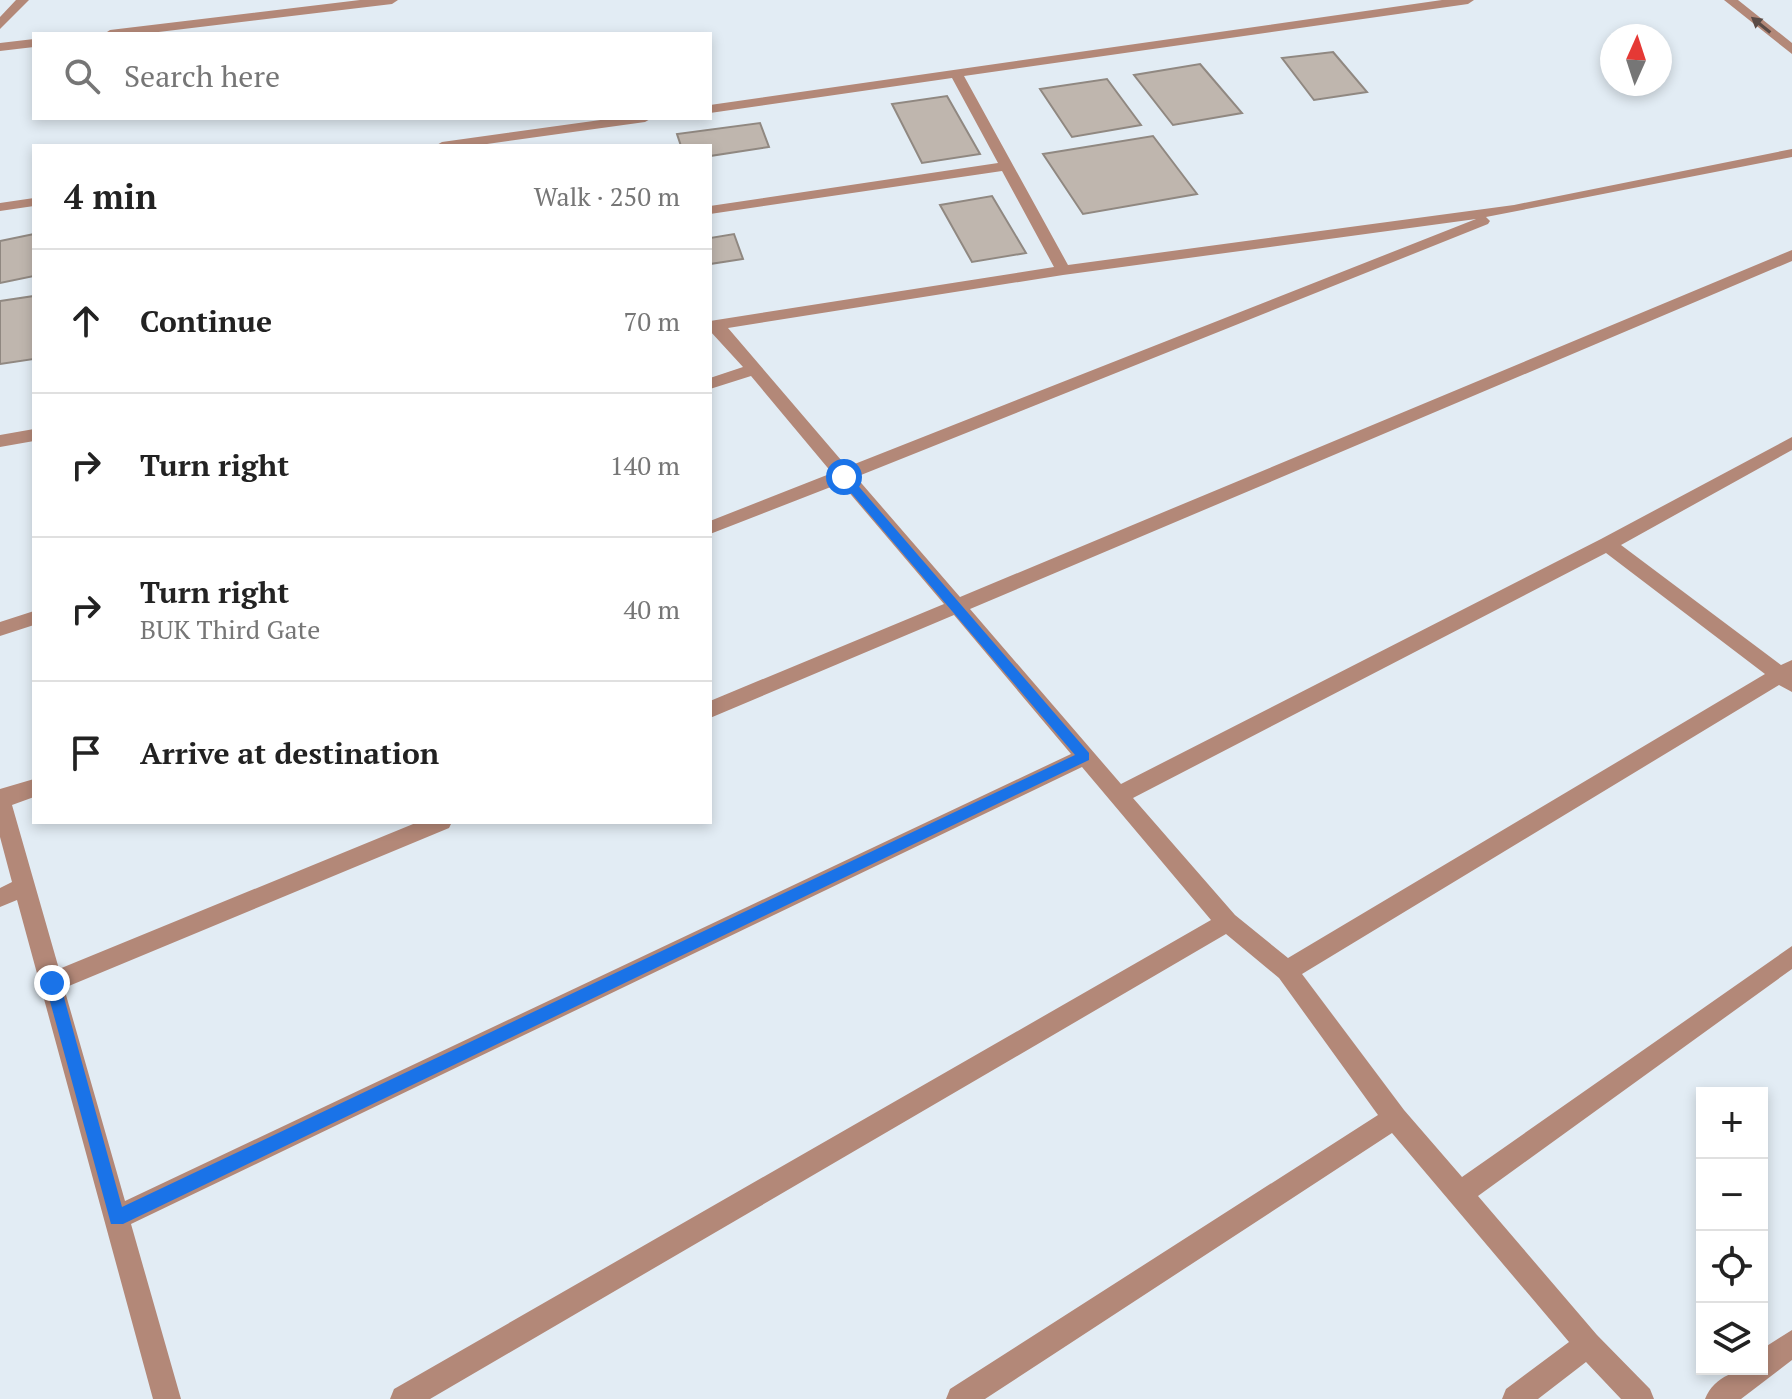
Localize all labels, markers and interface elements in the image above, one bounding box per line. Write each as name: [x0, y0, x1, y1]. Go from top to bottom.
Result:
one-way arrow: [1751, 17, 1771, 34]
north arrow: [1600, 24, 1672, 96]
search box: [32, 32, 712, 120]
icon: search: [60, 54, 104, 98]
text: Search here: [124, 56, 280, 96]
text: 4 min: [64, 174, 157, 219]
text: Walk · 250 m: [534, 179, 680, 213]
icon: ahead: [64, 299, 108, 343]
text: Continue: [140, 301, 272, 341]
text: 70 m: [624, 304, 680, 338]
icon: right: [64, 443, 108, 487]
text: Turn right: [140, 445, 289, 485]
text: 140 m: [610, 448, 680, 482]
route start: [826, 459, 862, 495]
text: Turn right: [140, 572, 289, 612]
icon: right: [64, 587, 108, 631]
text: 40 m: [624, 592, 680, 626]
text: BUK Third Gate: [140, 612, 320, 646]
icon: arrive: [64, 731, 108, 775]
text: Arrive at destination: [140, 733, 439, 773]
route end: [34, 965, 70, 1001]
map controls: [1696, 1087, 1768, 1375]
button: +: [1696, 1087, 1768, 1159]
button: −: [1696, 1159, 1768, 1231]
button: locate: [1696, 1231, 1768, 1303]
button: layers: [1696, 1303, 1768, 1375]

